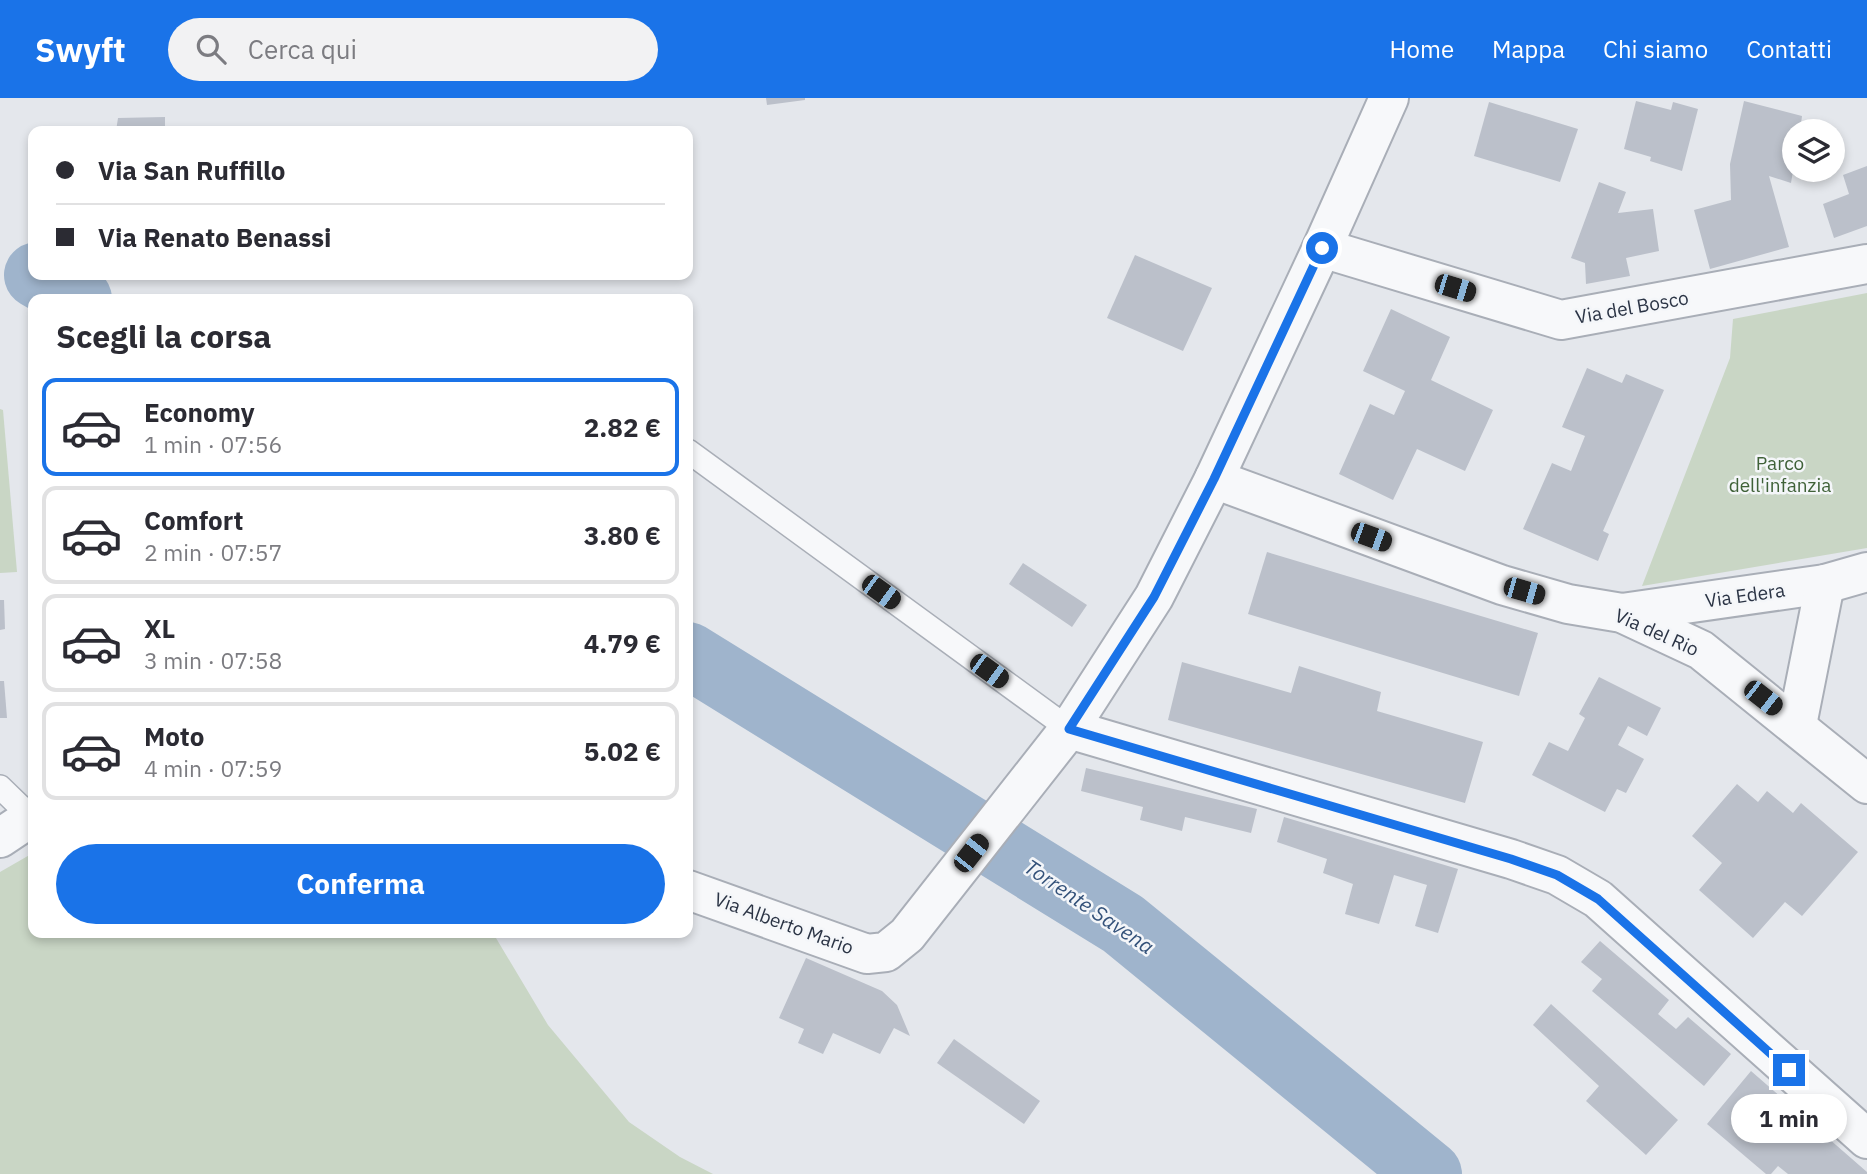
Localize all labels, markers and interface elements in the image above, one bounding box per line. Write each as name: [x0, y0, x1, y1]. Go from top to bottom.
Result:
search box: [168, 18, 658, 81]
text: Swyft: [35, 28, 126, 71]
icon: search: [192, 30, 230, 68]
text: Cerca qui: [248, 32, 357, 66]
text: Home: [1390, 33, 1454, 65]
text: Mappa: [1492, 33, 1565, 65]
text: Chi siamo: [1603, 33, 1708, 65]
text: Contatti: [1746, 33, 1832, 65]
map controls: [1782, 119, 1845, 182]
button: layers: [1782, 119, 1845, 182]
text: Via San Ruffillo: [98, 153, 285, 187]
text: Via Renato Benassi: [98, 220, 332, 254]
route start: [1306, 232, 1338, 264]
car: [1432, 272, 1479, 304]
street label: Via del Bosco: [1574, 285, 1690, 329]
text: Scegli la corsa: [56, 315, 272, 357]
text: Economy: [144, 395, 255, 429]
icon: car: [60, 396, 123, 459]
text: 2.82 €: [584, 410, 661, 444]
text: 1 min · 07:56: [144, 429, 282, 459]
park label: Parco dell'infanzia: [1729, 451, 1831, 497]
text: Comfort: [144, 503, 243, 537]
icon: car: [60, 504, 123, 567]
text: 3.80 €: [584, 518, 661, 552]
car: [1348, 520, 1395, 554]
text: 2 min · 07:57: [144, 537, 282, 567]
car: [858, 571, 905, 613]
car: [1501, 575, 1548, 607]
street label: Via Edera: [1704, 578, 1786, 612]
street label: Via del Rio: [1611, 603, 1703, 661]
text: XL: [144, 611, 175, 645]
icon: car: [60, 612, 123, 675]
text: 4.79 €: [584, 626, 661, 660]
text: 3 min · 07:58: [144, 645, 282, 675]
car: [966, 650, 1013, 692]
car: [1740, 677, 1787, 719]
text: Moto: [144, 719, 204, 753]
icon: car: [60, 720, 123, 783]
text: 5.02 €: [584, 734, 661, 768]
text: 4 min · 07:59: [144, 753, 282, 783]
car: [950, 830, 993, 876]
button: Conferma: [56, 844, 665, 924]
water label: Torrente Savena: [1019, 852, 1160, 960]
street label: Via Alberto Mario: [711, 887, 857, 959]
route end: [1773, 1054, 1805, 1086]
callout: 1 min: [1731, 1094, 1847, 1144]
text: 1 min: [1759, 1103, 1819, 1133]

